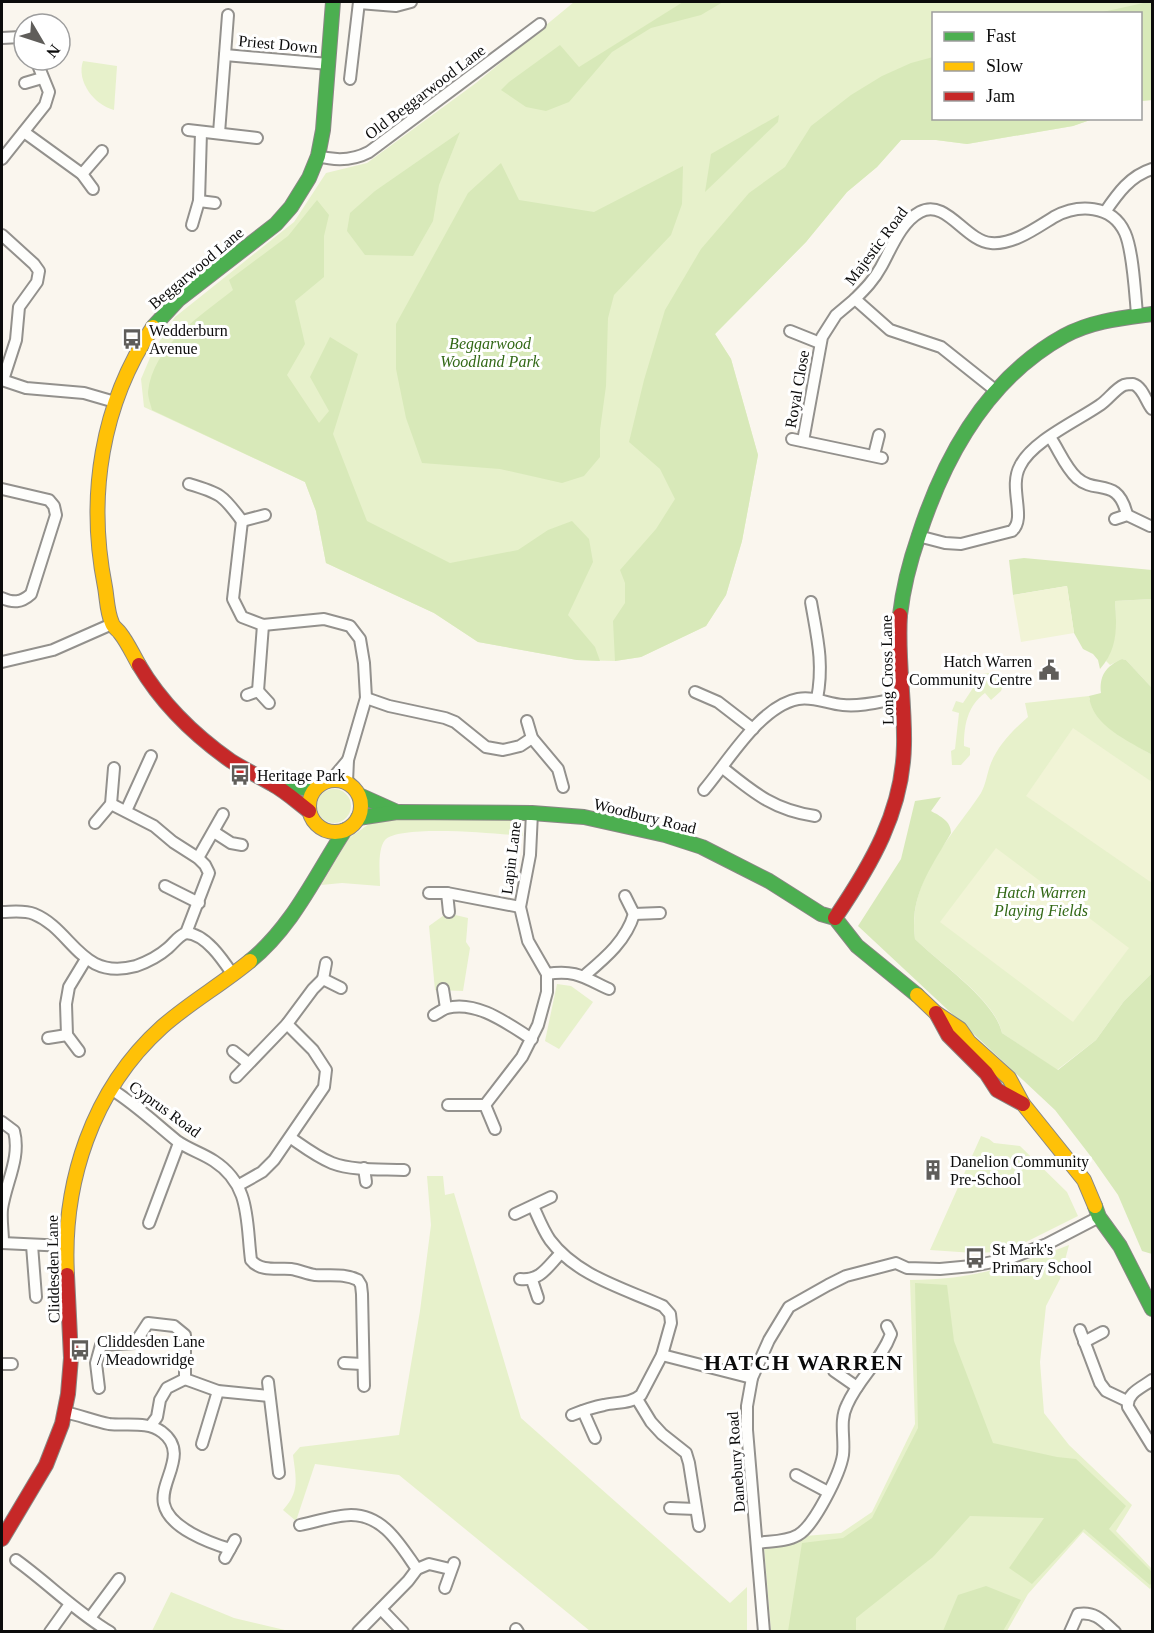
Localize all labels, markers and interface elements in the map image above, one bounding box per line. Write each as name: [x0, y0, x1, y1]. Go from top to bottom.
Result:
north arrow: [12, 12, 72, 72]
legend: [932, 12, 1142, 120]
text: Fast: [986, 26, 1016, 46]
street label: Priest Down: [238, 32, 318, 56]
text: N: [43, 41, 64, 61]
street label: Old Beggarwood Lane: [362, 41, 489, 143]
text: Slow: [986, 56, 1023, 76]
text: Jam: [986, 86, 1015, 106]
street label: Majestic Road: [841, 204, 912, 289]
street label: Beggarwood Lane: [145, 224, 247, 313]
place label: Wedderburn Avenue: [149, 322, 228, 357]
bus stop icon: Wedderburn Avenue: [120, 327, 144, 351]
park label: Beggarwood Woodland Park: [440, 335, 541, 370]
street label: Royal Close: [782, 349, 813, 429]
street label: Long Cross Lane: [878, 615, 897, 725]
place label: Hatch Warren Community Centre: [909, 653, 1032, 689]
public building icon: Hatch Warren Community Centre: [1037, 658, 1061, 682]
bus stop icon: Heritage Park: [228, 763, 252, 787]
place label: Heritage Park: [257, 767, 345, 785]
street label: Woodbury Road: [592, 795, 698, 838]
street label: Lapin Lane: [498, 821, 525, 896]
park label: Hatch Warren Playing Fields: [993, 884, 1088, 920]
street label: Cyprus Road: [125, 1077, 204, 1141]
place label: Danelion Community Pre-School: [950, 1153, 1089, 1188]
building icon: Danelion Community Pre-School: [921, 1158, 945, 1182]
street label: Cliddesden Lane: [44, 1215, 62, 1323]
place label: St Mark's Primary School: [992, 1241, 1093, 1277]
bus stop icon: St Mark's Primary School: [963, 1246, 987, 1270]
place label: Cliddesden Lane / Meadowridge: [97, 1333, 205, 1369]
bus stop icon: Cliddesden Lane / Meadowridge: [68, 1338, 92, 1362]
district label: HATCH WARREN: [704, 1350, 904, 1375]
street label: Danebury Road: [724, 1411, 749, 1513]

